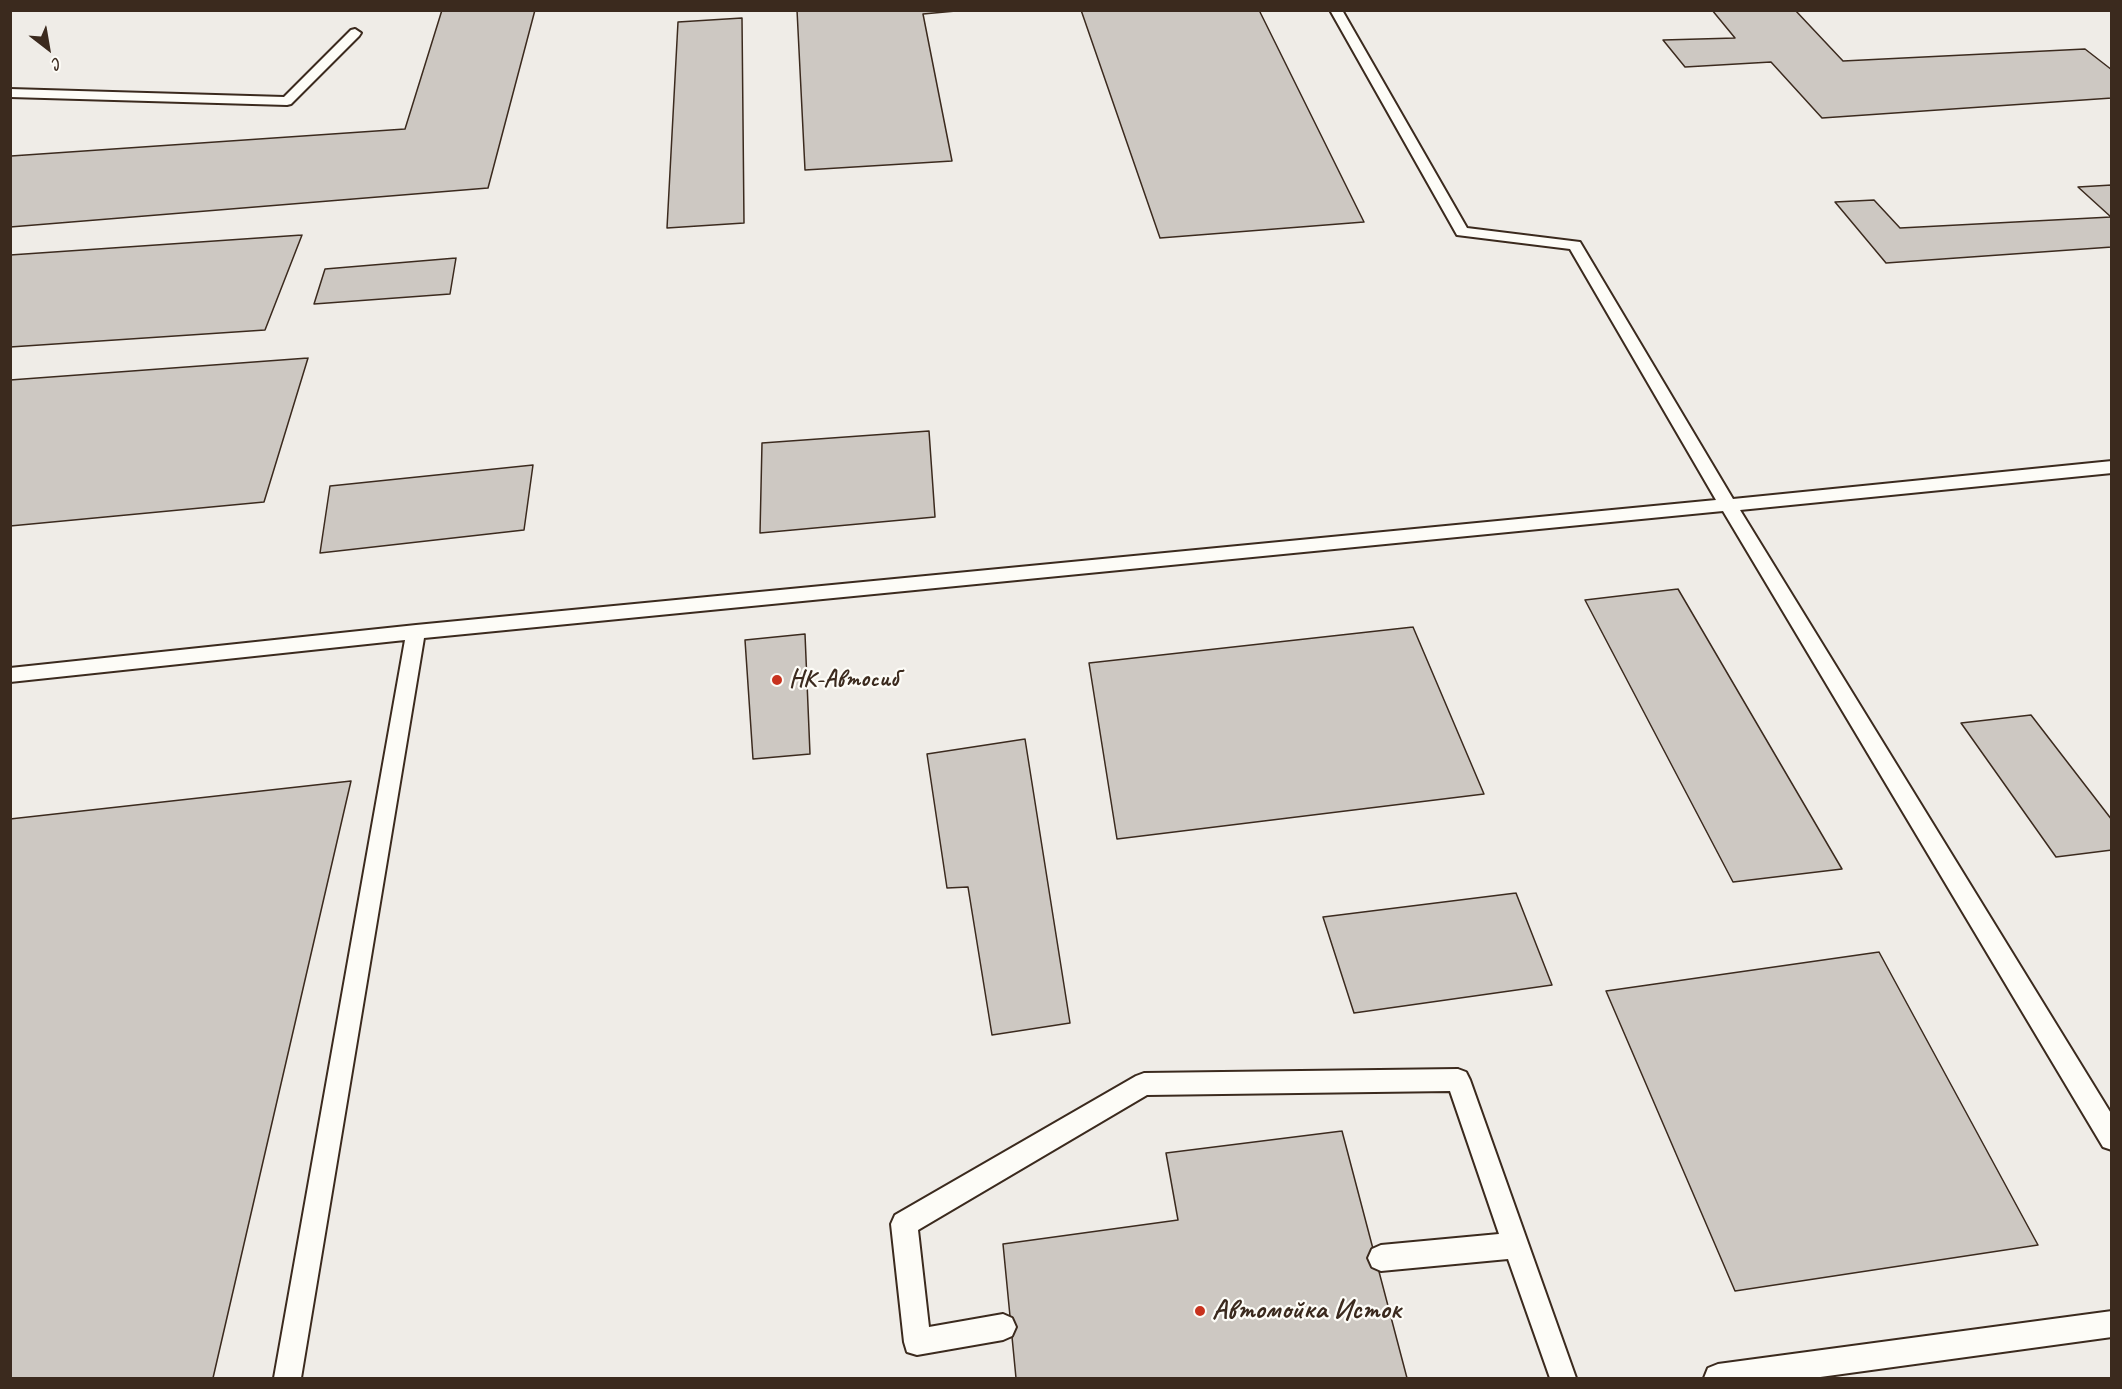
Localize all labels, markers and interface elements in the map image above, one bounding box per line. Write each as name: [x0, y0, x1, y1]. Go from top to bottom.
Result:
north arrow: [18, 18, 78, 78]
text: С: [49, 53, 66, 74]
place label: НК-Автосиб: [789, 666, 899, 694]
marker: НК-Автосиб: [770, 673, 784, 687]
place label: Автомойка Исток: [1212, 1294, 1401, 1328]
marker: Автомойка Исток: [1193, 1304, 1207, 1318]

